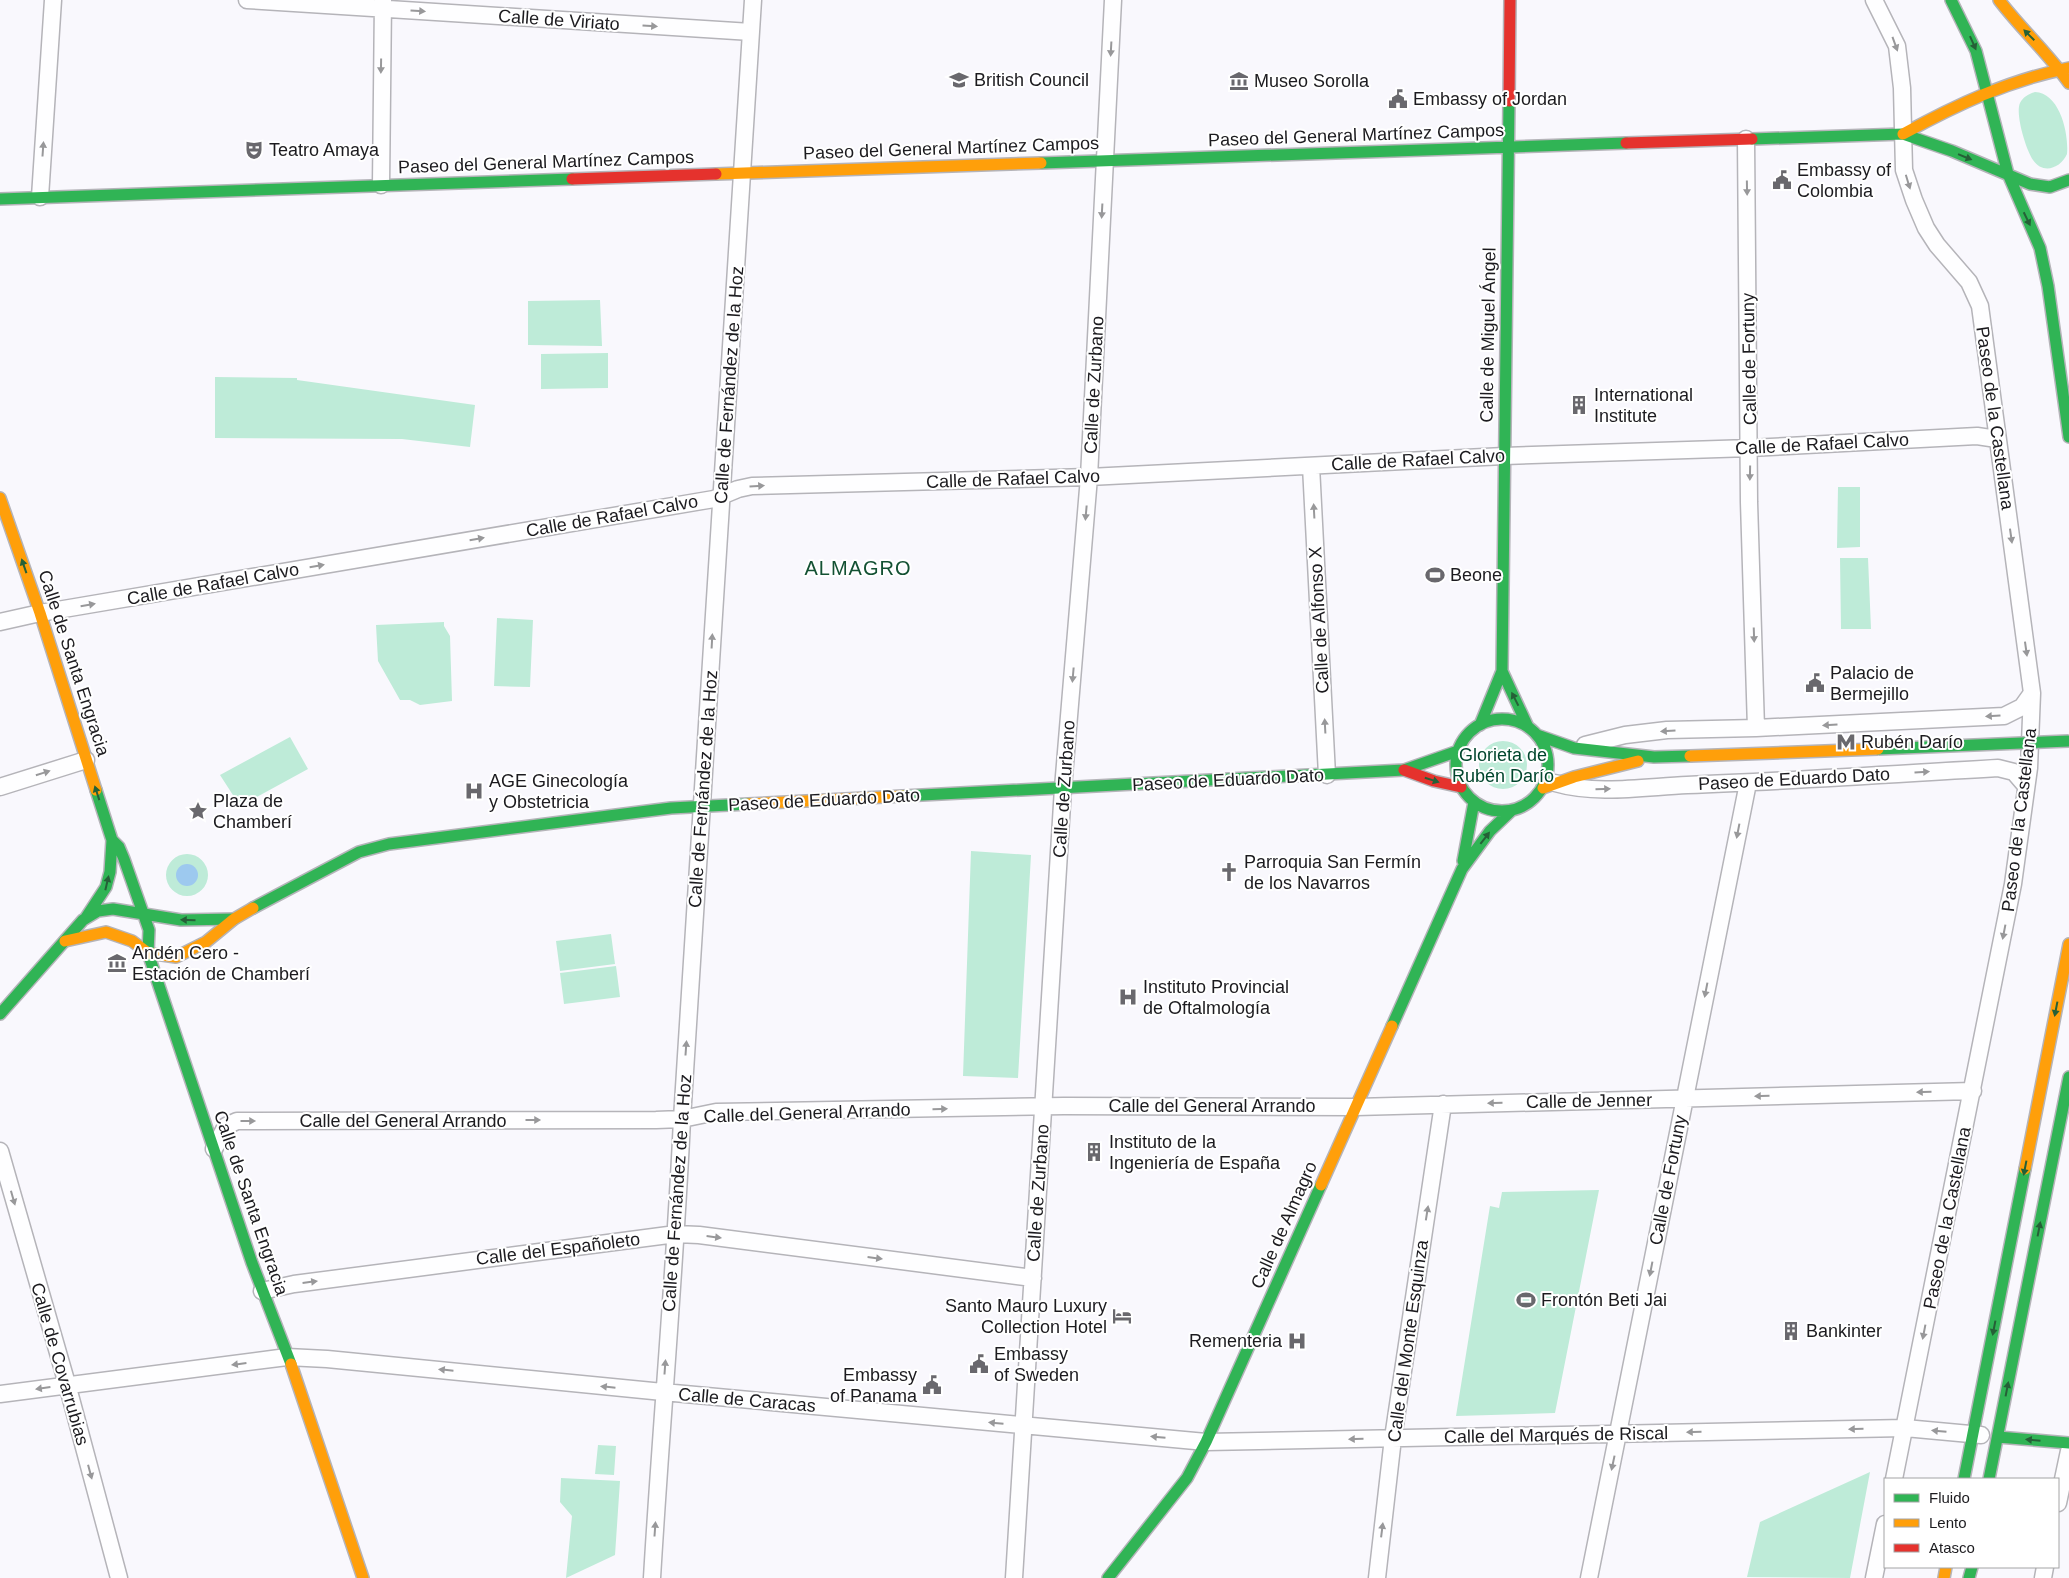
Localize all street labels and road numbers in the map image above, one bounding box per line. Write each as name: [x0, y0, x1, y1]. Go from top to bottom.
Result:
street label: Calle de Viriato: [498, 6, 620, 34]
street label: Paseo del General Martínez Campos: [1208, 120, 1504, 150]
street label: Paseo del General Martínez Campos: [803, 133, 1099, 163]
street label: Paseo del General Martínez Campos: [398, 147, 694, 177]
street label: Calle de Miguel Ángel: [1476, 247, 1500, 423]
street label: Calle de Fernández de la Hoz: [711, 266, 747, 504]
street label: Calle de Fortuny: [1738, 293, 1760, 425]
street label: Calle de Zurbano: [1080, 316, 1108, 454]
street label: Paseo de la Castellana: [1972, 325, 2018, 512]
street label: Calle de Rafael Calvo: [1735, 429, 1909, 459]
street label: Calle de Rafael Calvo: [1331, 445, 1505, 475]
street label: Calle de Rafael Calvo: [926, 466, 1100, 492]
street label: Calle de Rafael Calvo: [525, 491, 699, 541]
street label: Calle de Alfonso X: [1305, 546, 1333, 694]
street label: Calle de Rafael Calvo: [126, 559, 300, 609]
street label: Calle de Santa Engracia: [34, 568, 114, 759]
street label: Calle de Fernández de la Hoz: [685, 670, 721, 908]
street label: Calle de Zurbano: [1049, 719, 1079, 859]
street label: Paseo de la Castellana: [1998, 726, 2040, 913]
street label: Paseo de Eduardo Dato: [1698, 764, 1890, 794]
street label: Paseo de Eduardo Dato: [1132, 765, 1324, 795]
street label: Paseo de Eduardo Dato: [728, 785, 920, 815]
street label: Calle de Fernández de la Hoz: [659, 1074, 695, 1312]
street label: Calle de Jenner: [1526, 1090, 1652, 1112]
street label: Calle del General Arrando: [1108, 1096, 1316, 1116]
street label: Calle del General Arrando: [703, 1099, 911, 1127]
street label: Calle de Santa Engracia: [210, 1108, 292, 1299]
street label: Calle del General Arrando: [299, 1111, 507, 1131]
street label: Calle de Fortuny: [1646, 1113, 1690, 1247]
street label: Calle de Zurbano: [1023, 1123, 1053, 1263]
street label: Paseo de la Castellana: [1920, 1124, 1975, 1311]
street label: Calle de Almagro: [1247, 1158, 1321, 1292]
street label: Calle del Españoleto: [475, 1229, 641, 1269]
street label: Calle del Monte Esquinza: [1384, 1238, 1432, 1443]
street label: Calle de Covarrubias: [27, 1280, 93, 1448]
street label: Calle de Caracas: [677, 1384, 817, 1416]
street label: Calle del Marqués de Riscal: [1444, 1423, 1668, 1447]

